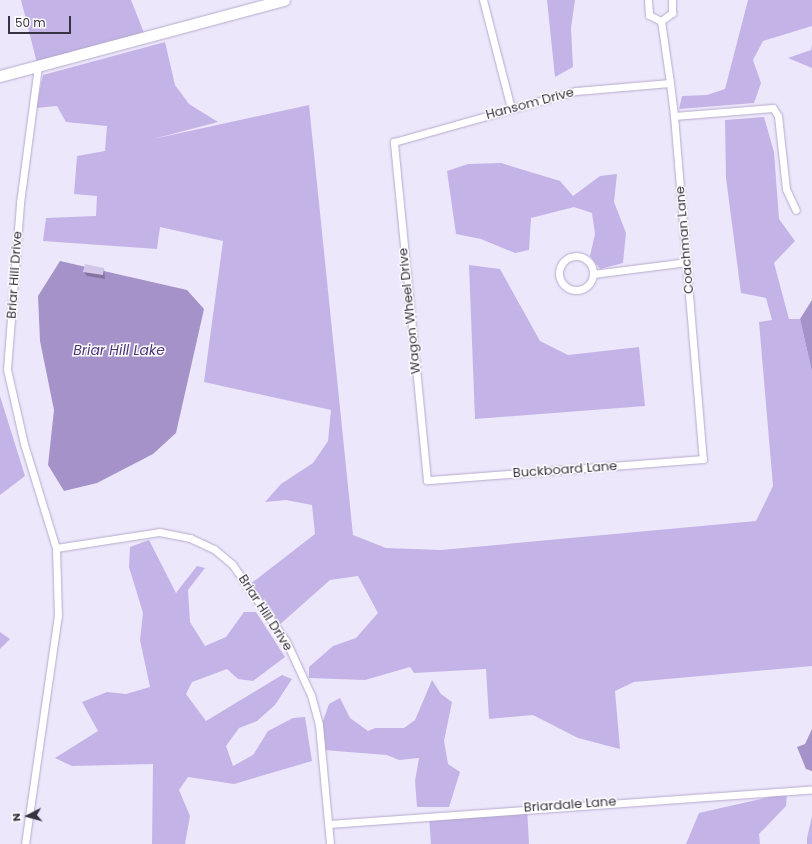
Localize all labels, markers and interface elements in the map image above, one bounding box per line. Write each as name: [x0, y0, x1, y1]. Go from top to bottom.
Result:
scale bar: [10, 8, 73, 34]
text: 50 m: [15, 14, 46, 31]
street label: Hansom Drive: [484, 85, 576, 123]
street label: Coachman Lane: [673, 185, 697, 295]
street label: Briar Hill Drive: [4, 231, 26, 319]
street label: Wagon Wheel Drive: [396, 247, 424, 375]
water label: Briar Hill Lake: [73, 342, 165, 358]
street label: Buckboard Lane: [512, 459, 618, 481]
street label: Briar Hill Drive: [235, 572, 295, 654]
street label: Briardale Lane: [523, 794, 617, 816]
north arrow: [8, 796, 48, 836]
text: N: [8, 812, 24, 822]

